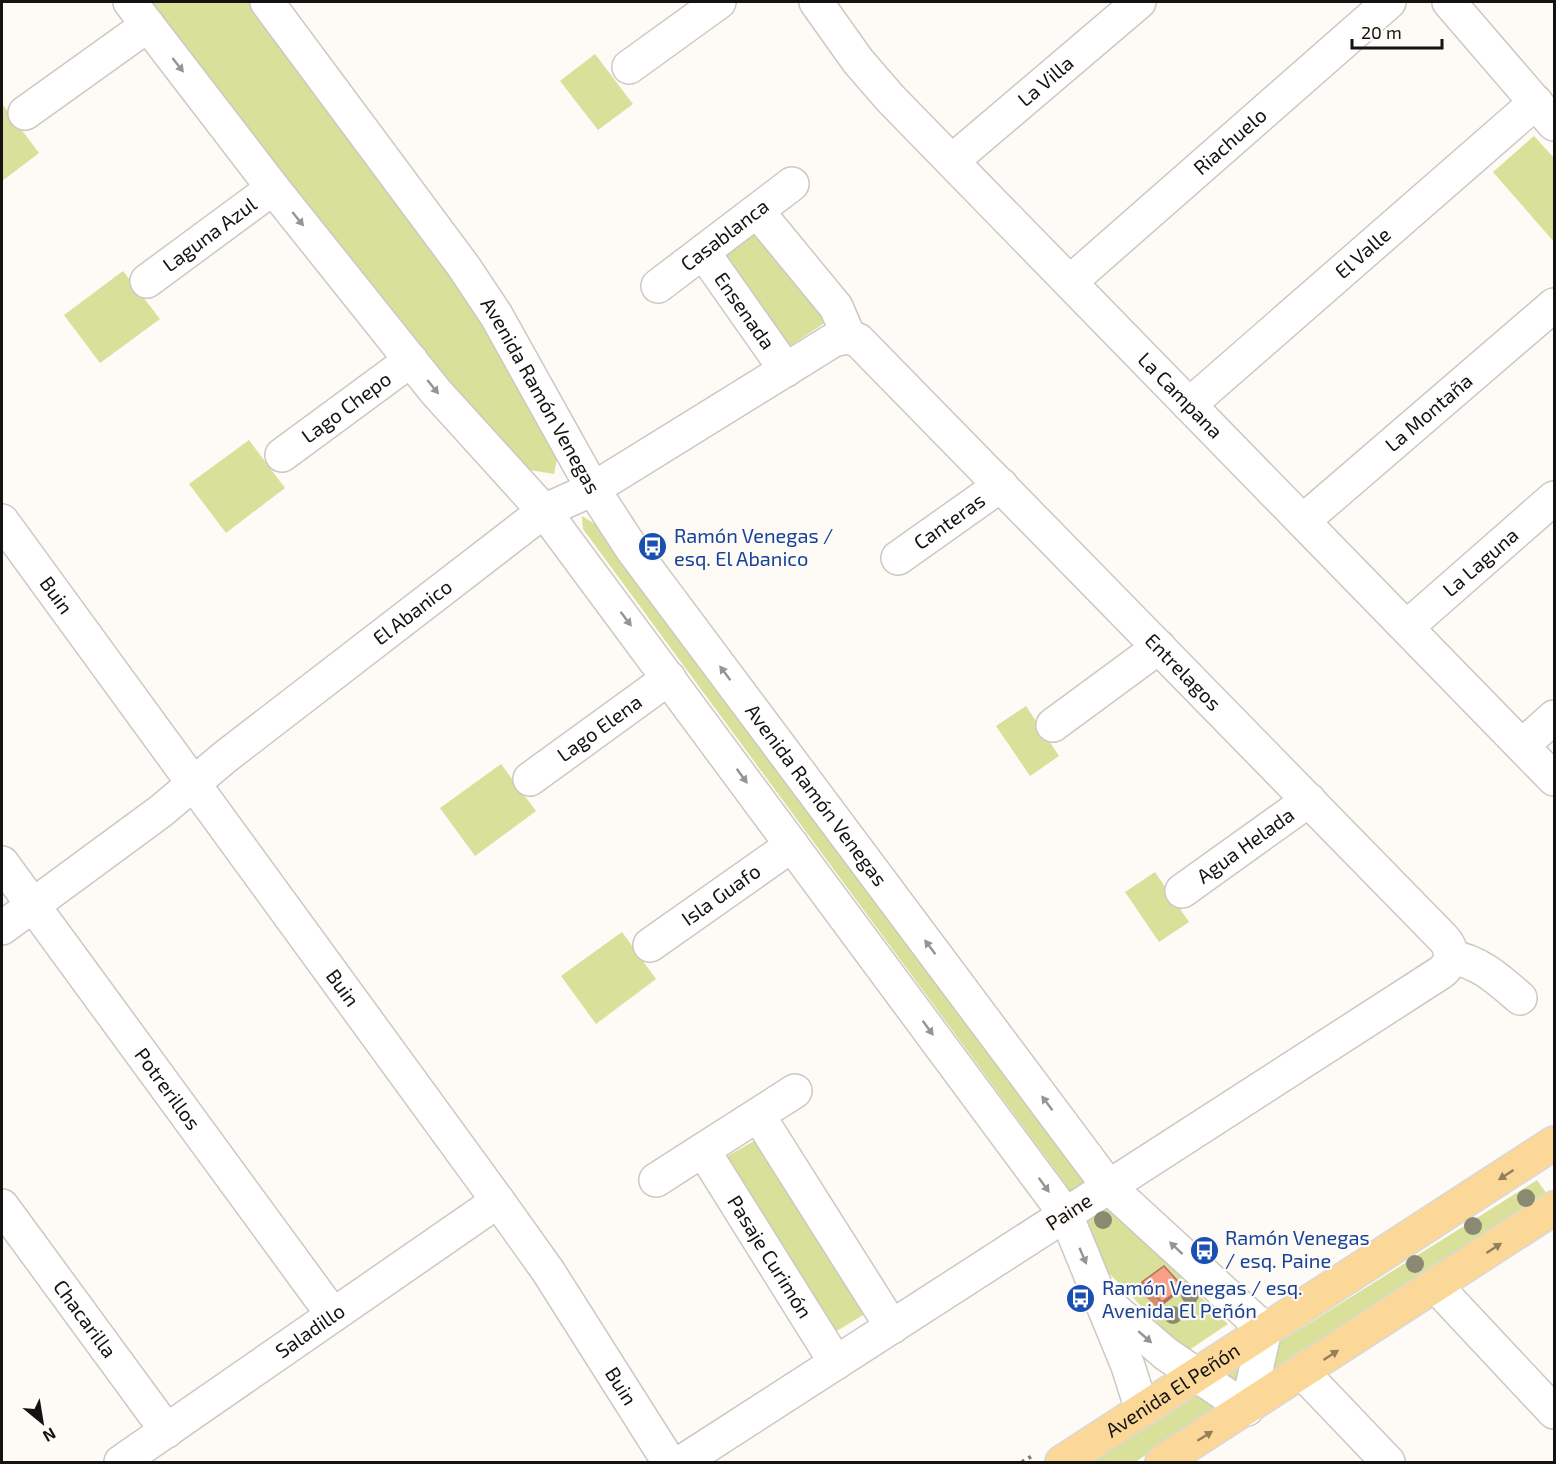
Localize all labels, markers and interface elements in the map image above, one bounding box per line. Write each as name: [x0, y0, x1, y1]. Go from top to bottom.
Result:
scale bar: [1352, 12, 1442, 50]
text: 20 m: [1361, 21, 1402, 43]
street label: La Villa: [1012, 50, 1078, 111]
one-way arrow: [172, 57, 184, 72]
street label: Riachuelo: [1188, 102, 1271, 179]
street label: Laguna Azul: [158, 191, 261, 276]
street label: Casablanca: [675, 193, 773, 275]
one-way arrow: [291, 211, 303, 226]
street label: El Valle: [1330, 222, 1395, 283]
street label: Ensenada: [710, 267, 781, 354]
street label: Avenida Ramón Venegas: [477, 292, 606, 498]
street label: La Campana: [1134, 347, 1228, 443]
street label: Lago Chepo: [296, 366, 395, 448]
street label: La Montaña: [1380, 368, 1477, 456]
one-way arrow: [426, 380, 438, 395]
street label: Canteras: [909, 487, 989, 554]
street label: La Laguna: [1437, 522, 1523, 601]
place label: Ramón Venegas / esq. El Abanico: [674, 523, 833, 570]
bus stop icon: Ramón Venegas / esq. El Abanico: [637, 531, 669, 563]
street label: Buin: [35, 571, 79, 618]
street label: El Abanico: [368, 574, 456, 649]
one-way arrow: [619, 612, 631, 627]
street label: Entrelagos: [1141, 628, 1227, 715]
one-way arrow: [719, 665, 731, 681]
street label: Lago Elena: [552, 689, 646, 766]
street label: Avenida Ramón Venegas: [741, 699, 893, 890]
one-way arrow: [735, 768, 748, 784]
street label: Agua Helada: [1191, 802, 1298, 888]
street label: Isla Guafo: [677, 858, 765, 930]
one-way arrow: [924, 939, 936, 955]
street label: Buin: [322, 964, 365, 1011]
one-way arrow: [921, 1020, 934, 1036]
street label: Potrerillos: [130, 1043, 206, 1134]
one-way arrow: [1041, 1095, 1053, 1110]
one-way arrow: [1497, 1169, 1514, 1180]
one-way arrow: [1037, 1177, 1049, 1192]
street label: Paine: [1041, 1187, 1096, 1235]
street label: Pasaje Curimón: [723, 1190, 818, 1322]
place label: Ramón Venegas / esq. Paine: [1225, 1225, 1370, 1272]
bus stop icon: Ramón Venegas / esq. Paine: [1188, 1234, 1220, 1266]
one-way arrow: [1168, 1241, 1183, 1255]
one-way arrow: [1486, 1243, 1502, 1254]
one-way arrow: [1078, 1248, 1088, 1266]
street label: Chacarilla: [49, 1275, 122, 1362]
place label: Ramón Venegas / esq. Avenida El Peñón: [1102, 1275, 1303, 1322]
bus stop icon: Ramón Venegas / esq. Avenida El Peñón: [1065, 1283, 1097, 1315]
street label: Saladillo: [270, 1298, 349, 1363]
one-way arrow: [1137, 1330, 1152, 1343]
street label: Avenida El Peñón: [1101, 1337, 1244, 1442]
one-way arrow: [1323, 1349, 1339, 1360]
street label: Buin: [601, 1362, 643, 1409]
north arrow: [12, 1392, 72, 1452]
text: N: [40, 1424, 60, 1447]
one-way arrow: [1196, 1430, 1212, 1442]

